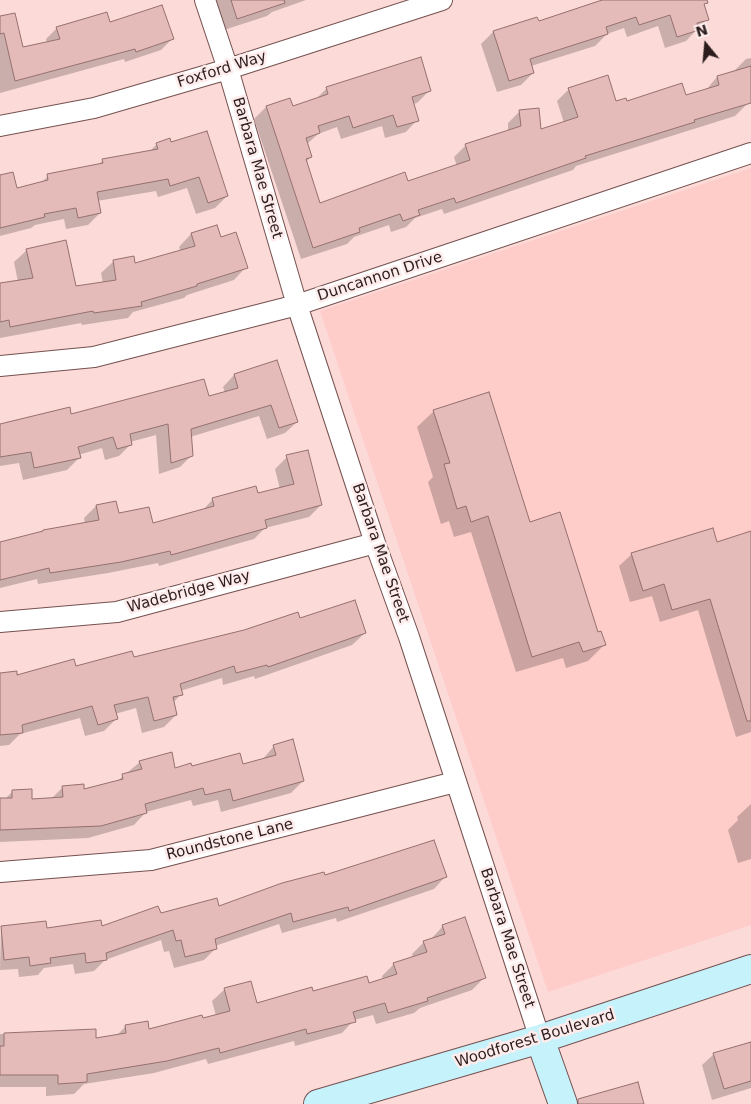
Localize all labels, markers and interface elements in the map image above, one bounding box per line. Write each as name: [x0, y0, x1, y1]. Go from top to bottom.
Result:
north arrow: [681, 20, 731, 70]
text: N: [694, 21, 710, 40]
street label: Foxford Way: [175, 48, 269, 92]
street label: Barbara Mae Street: [228, 95, 286, 241]
street label: Duncannon Drive: [315, 248, 445, 306]
street label: Barbara Mae Street: [348, 481, 412, 625]
street label: Wadebridge Way: [126, 567, 252, 617]
street label: Roundstone Lane: [165, 816, 295, 864]
street label: Barbara Mae Street: [476, 866, 538, 1010]
street label: Woodforest Boulevard: [453, 1006, 617, 1072]

